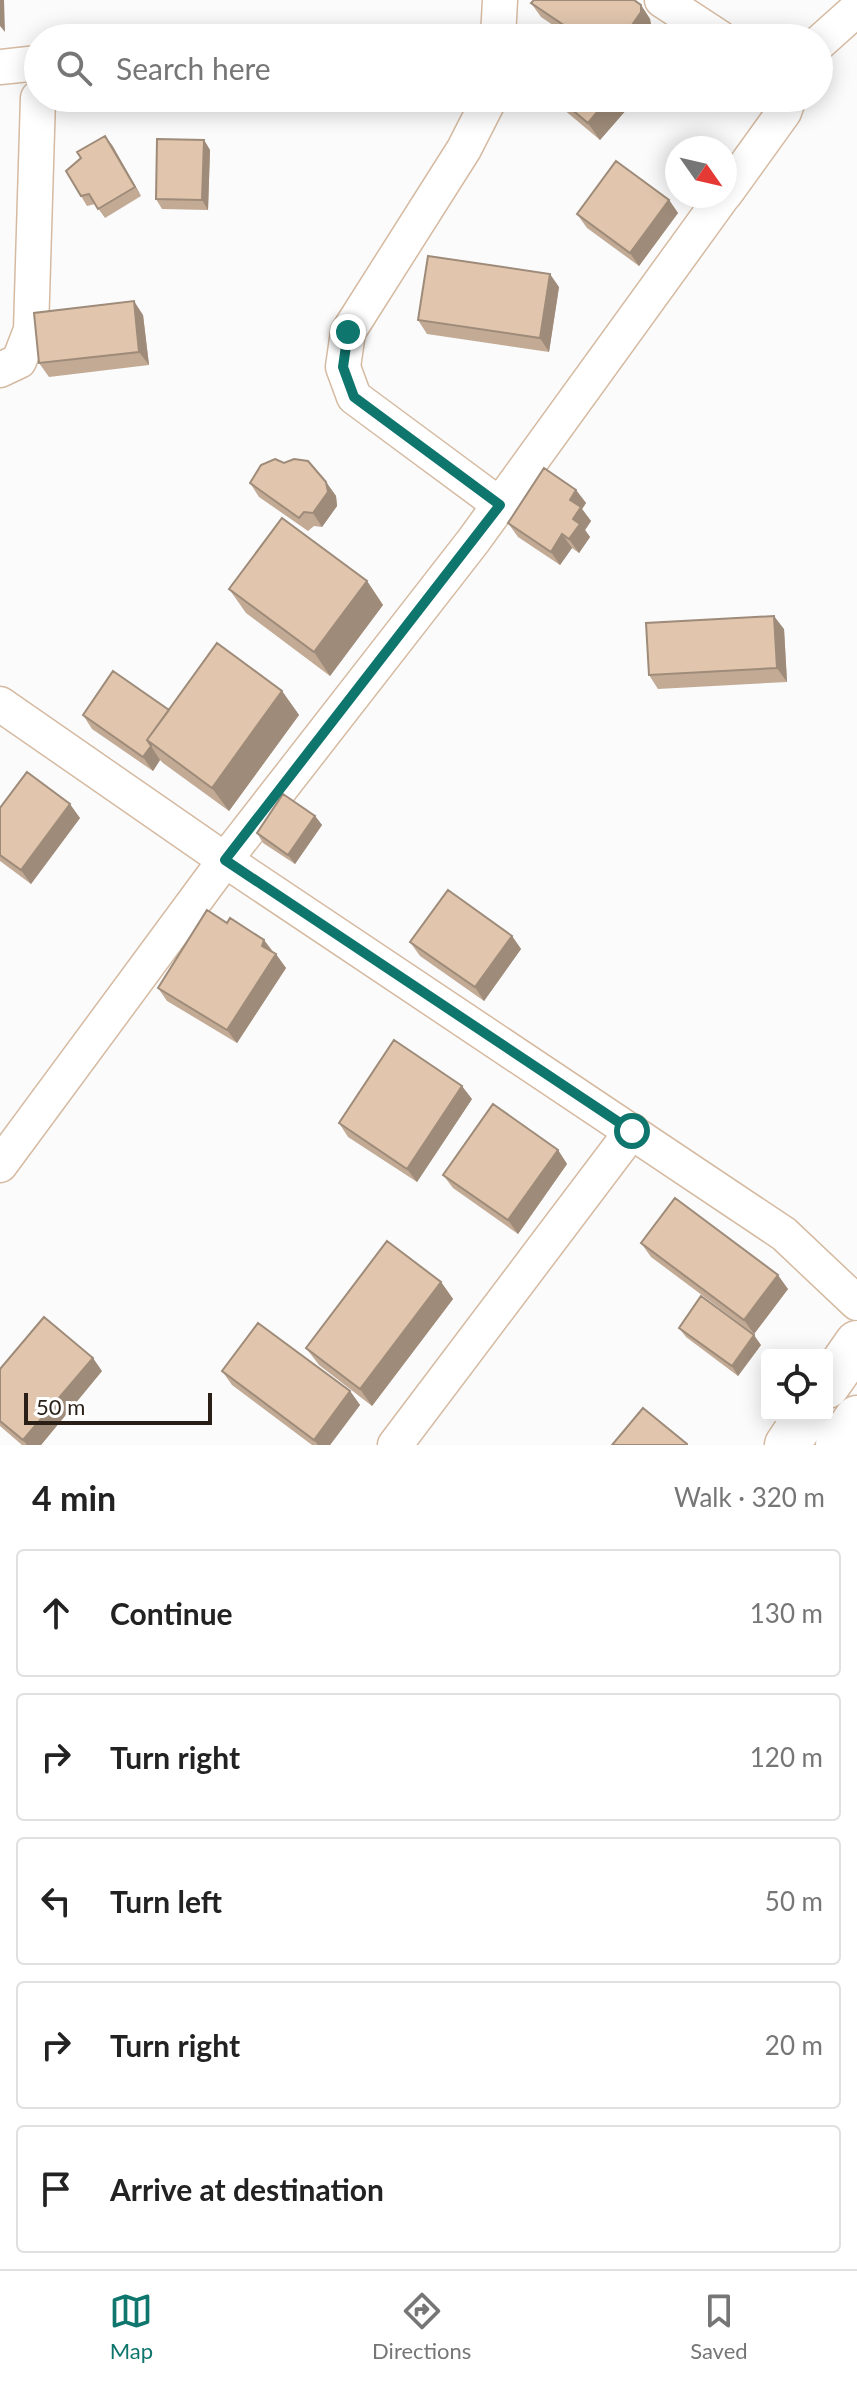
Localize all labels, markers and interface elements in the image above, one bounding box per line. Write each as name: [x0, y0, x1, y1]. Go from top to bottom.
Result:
search box: [24, 24, 833, 112]
icon: search: [52, 46, 96, 90]
text: Search here: [116, 50, 271, 86]
north arrow: [665, 136, 737, 208]
route end: [330, 314, 366, 350]
route start: [614, 1113, 650, 1149]
map controls: [761, 1349, 833, 1421]
button: locate: [761, 1349, 833, 1421]
scale bar: [24, 1389, 212, 1425]
text: 50 m: [36, 1393, 85, 1420]
text: 4 min: [32, 1477, 116, 1518]
text: Walk · 320 m: [674, 1481, 825, 1513]
icon: ahead: [34, 1591, 78, 1635]
text: Continue: [110, 1595, 233, 1631]
text: 130 m: [750, 1597, 823, 1629]
icon: right: [34, 1735, 78, 1779]
text: Turn right: [110, 1739, 240, 1775]
text: 120 m: [750, 1741, 823, 1773]
icon: left: [34, 1879, 78, 1923]
text: Turn left: [110, 1883, 222, 1919]
text: 50 m: [765, 1885, 823, 1917]
icon: right: [34, 2023, 78, 2067]
text: Turn right: [110, 2027, 240, 2063]
text: 20 m: [765, 2029, 823, 2061]
icon: arrive: [34, 2167, 78, 2211]
text: Arrive at destination: [110, 2171, 384, 2207]
tab: Map: [109, 2289, 153, 2364]
tab: Directions: [372, 2289, 471, 2364]
tab: Saved: [690, 2289, 748, 2364]

